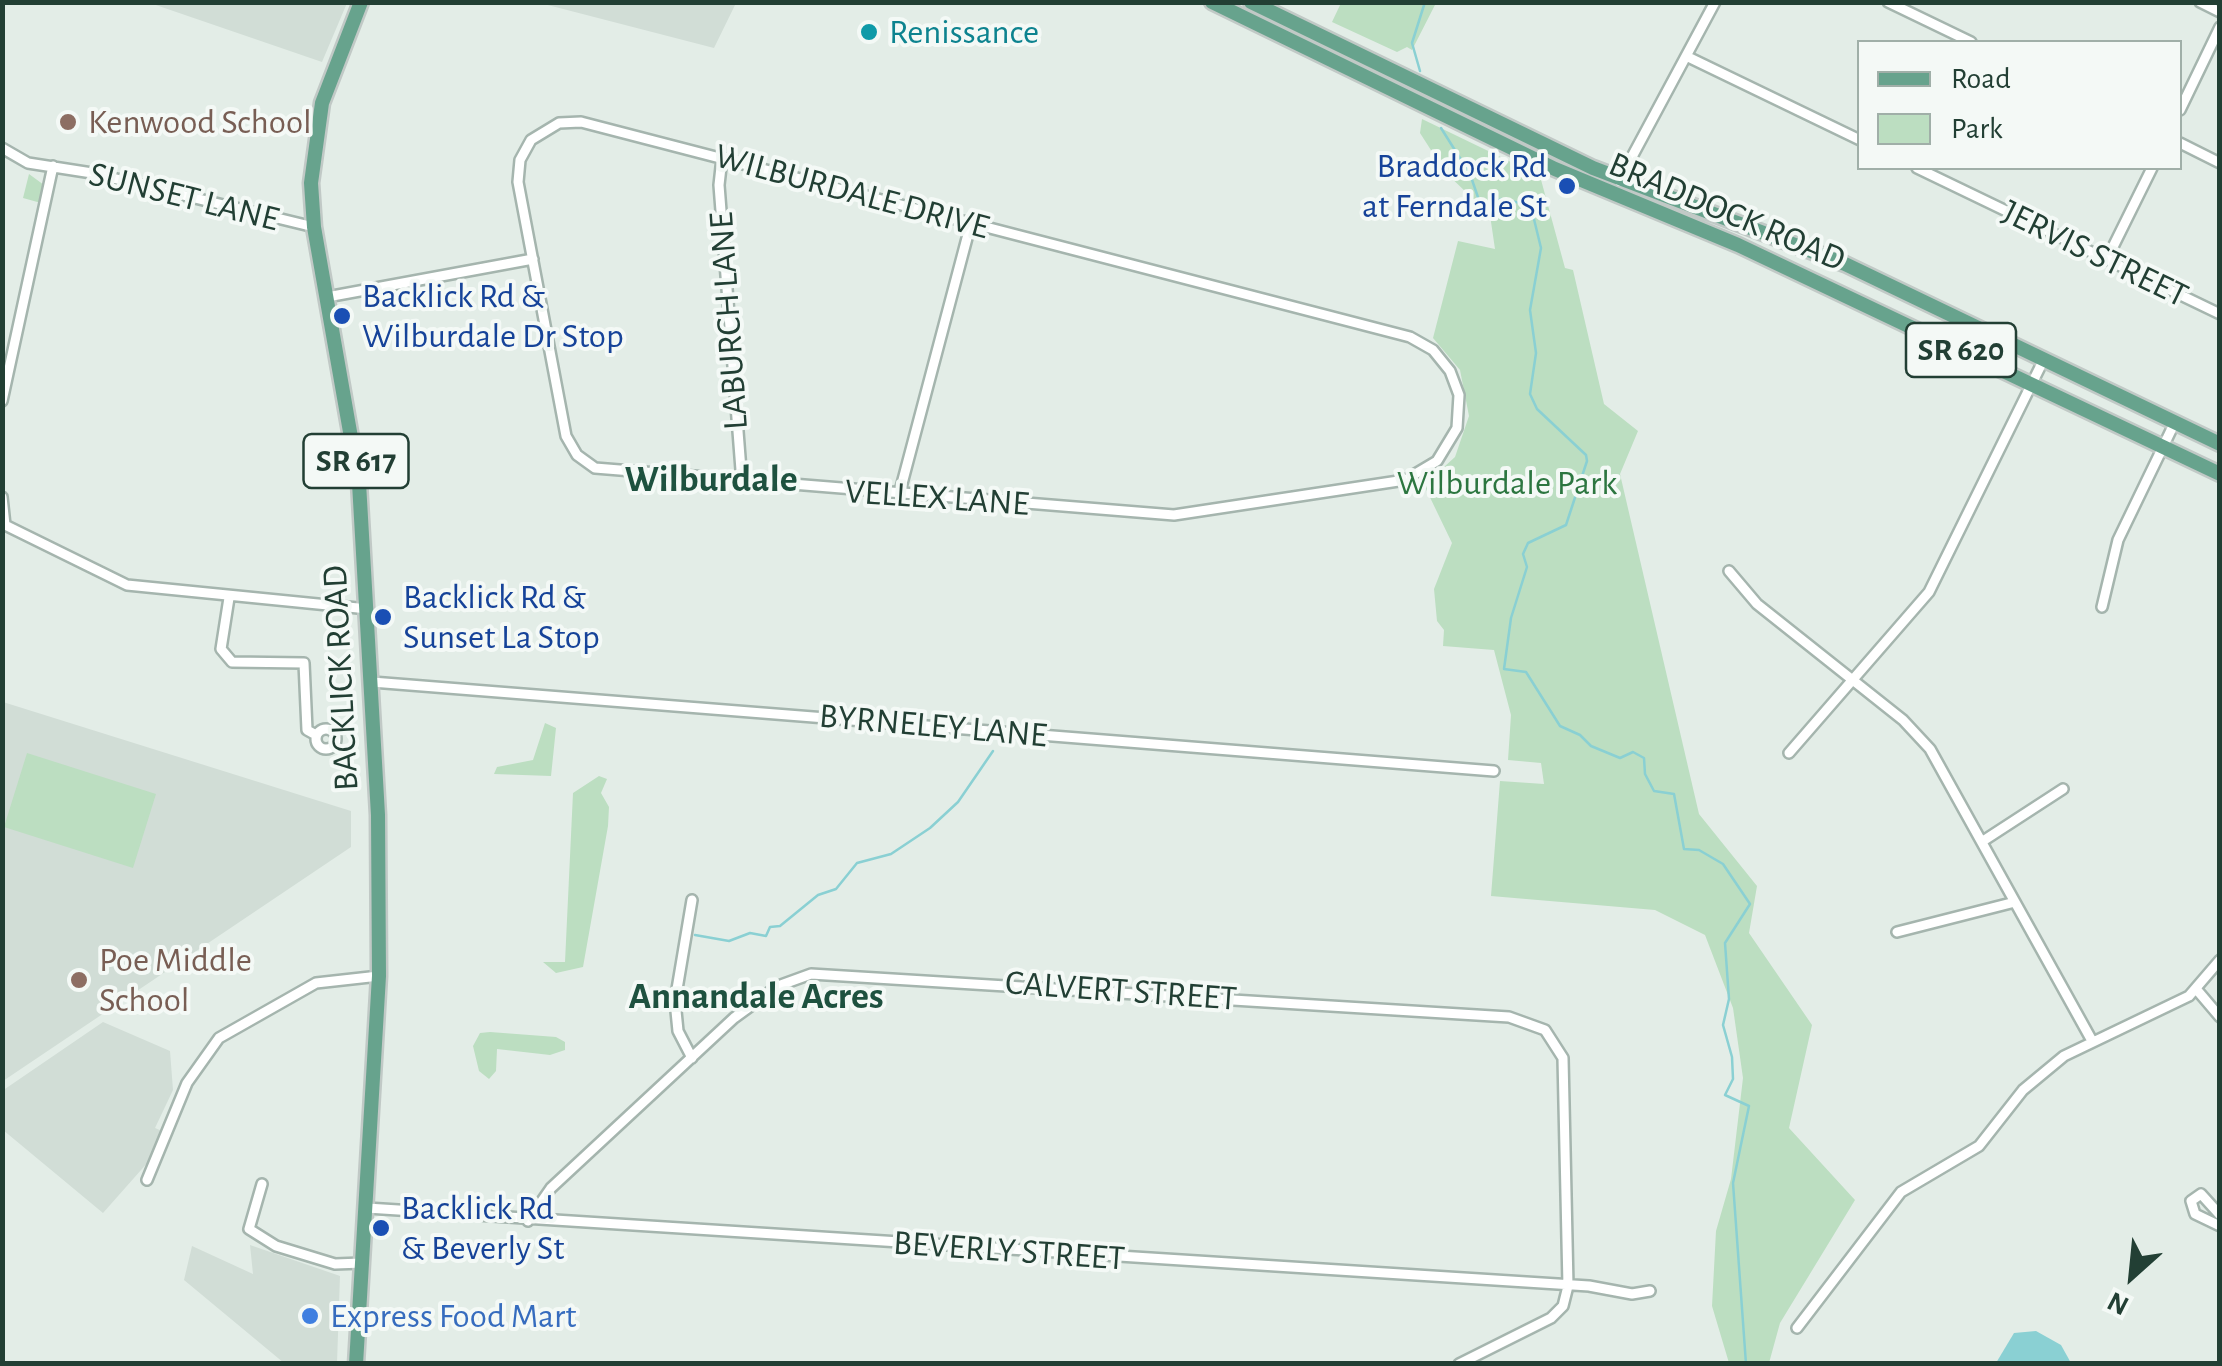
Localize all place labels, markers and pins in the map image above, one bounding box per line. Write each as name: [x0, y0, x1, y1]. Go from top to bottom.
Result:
place label: Renissance: [889, 11, 1039, 53]
marker: Renissance: [858, 21, 880, 43]
place label: Kenwood School: [88, 101, 312, 143]
marker: Kenwood School: [57, 111, 79, 133]
place label: Braddock Rd at Ferndale St: [1362, 145, 1547, 227]
marker: Braddock Rd at Ferndale St: [1556, 175, 1578, 197]
place label: Backlick Rd & Wilburdale Dr Stop: [362, 275, 624, 357]
marker: Backlick Rd & Wilburdale Dr Stop: [331, 305, 353, 327]
place label: Backlick Rd & Sunset La Stop: [403, 576, 600, 658]
marker: Backlick Rd & Sunset La Stop: [372, 606, 394, 628]
place label: Poe Middle School: [99, 939, 252, 1021]
marker: Poe Middle School: [68, 969, 90, 991]
place label: Backlick Rd & Beverly St: [401, 1187, 564, 1269]
marker: Backlick Rd & Beverly St: [370, 1217, 392, 1239]
place label: Express Food Mart: [330, 1295, 576, 1337]
marker: Express Food Mart: [299, 1305, 321, 1327]

